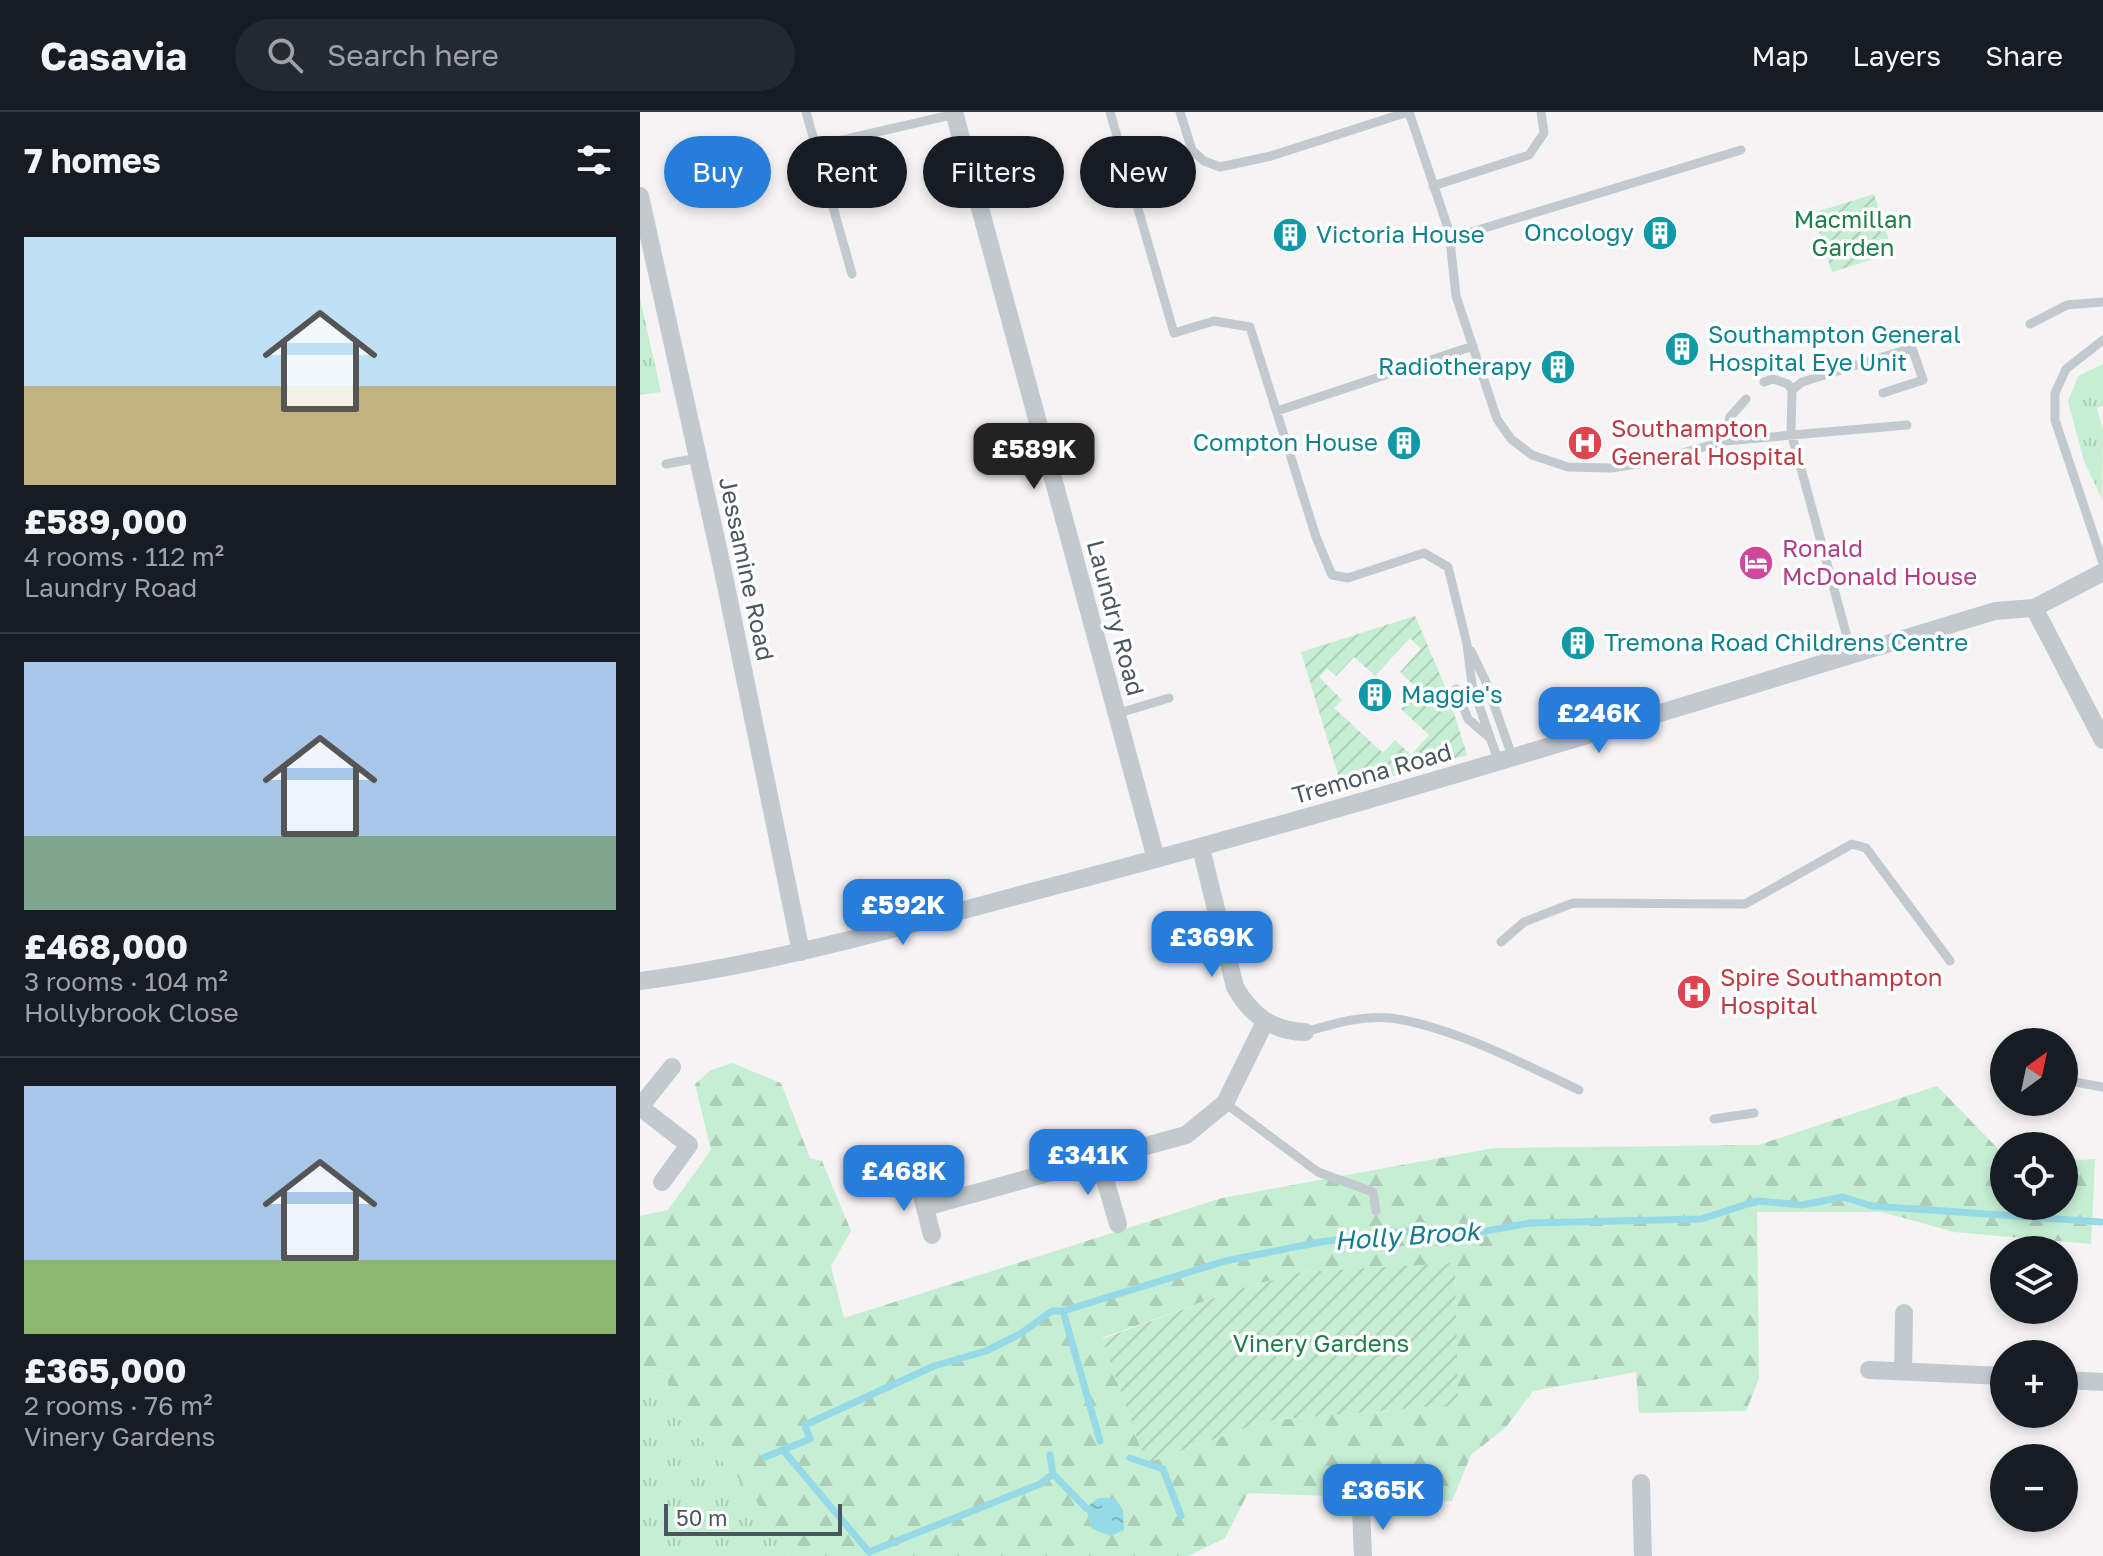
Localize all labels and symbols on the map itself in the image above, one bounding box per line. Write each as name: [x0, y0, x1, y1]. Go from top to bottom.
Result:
park label: Macmillan Garden: [1794, 204, 1912, 261]
building icon: Oncology: [1641, 214, 1679, 252]
building icon: Victoria House: [1271, 216, 1309, 254]
place label: Oncology: [1524, 217, 1634, 246]
place label: Victoria House: [1316, 219, 1485, 248]
place label: Southampton General Hospital Eye Unit: [1708, 319, 1961, 376]
building icon: Southampton General Hospital Eye Unit: [1663, 330, 1701, 368]
building icon: Radiotherapy: [1539, 348, 1577, 386]
place label: Radiotherapy: [1378, 351, 1532, 380]
place label: Southampton General Hospital: [1611, 413, 1804, 470]
pin: £589K: [978, 423, 1090, 491]
building icon: Compton House: [1385, 424, 1423, 462]
hospital icon: Southampton General Hospital: [1566, 424, 1604, 462]
place label: Compton House: [1193, 427, 1378, 456]
street label: Jessamine Road: [714, 474, 781, 663]
place label: Ronald McDonald House: [1782, 533, 1977, 590]
street label: Laundry Road: [1082, 537, 1151, 699]
hotel icon: Ronald McDonald House: [1737, 544, 1775, 582]
building icon: Tremona Road Childrens Centre: [1559, 624, 1597, 662]
place label: Tremona Road Childrens Centre: [1604, 627, 1968, 656]
building icon: Maggie's: [1356, 676, 1394, 714]
place label: Maggie's: [1401, 679, 1503, 708]
pin: £246K: [1543, 687, 1655, 755]
street label: Tremona Road: [1289, 736, 1455, 809]
pin: £592K: [847, 879, 959, 947]
pin: £369K: [1156, 911, 1268, 979]
place label: Spire Southampton Hospital: [1720, 962, 1943, 1019]
hospital icon: Spire Southampton Hospital: [1675, 973, 1713, 1011]
north arrow: [1990, 1028, 2078, 1116]
pin: £341K: [1032, 1129, 1144, 1197]
pin: £468K: [848, 1145, 960, 1213]
water label: Holly Brook: [1333, 1215, 1483, 1256]
park label: Vinery Gardens: [1233, 1328, 1409, 1357]
pin: £365K: [1327, 1464, 1439, 1532]
scale bar: [664, 1500, 842, 1536]

